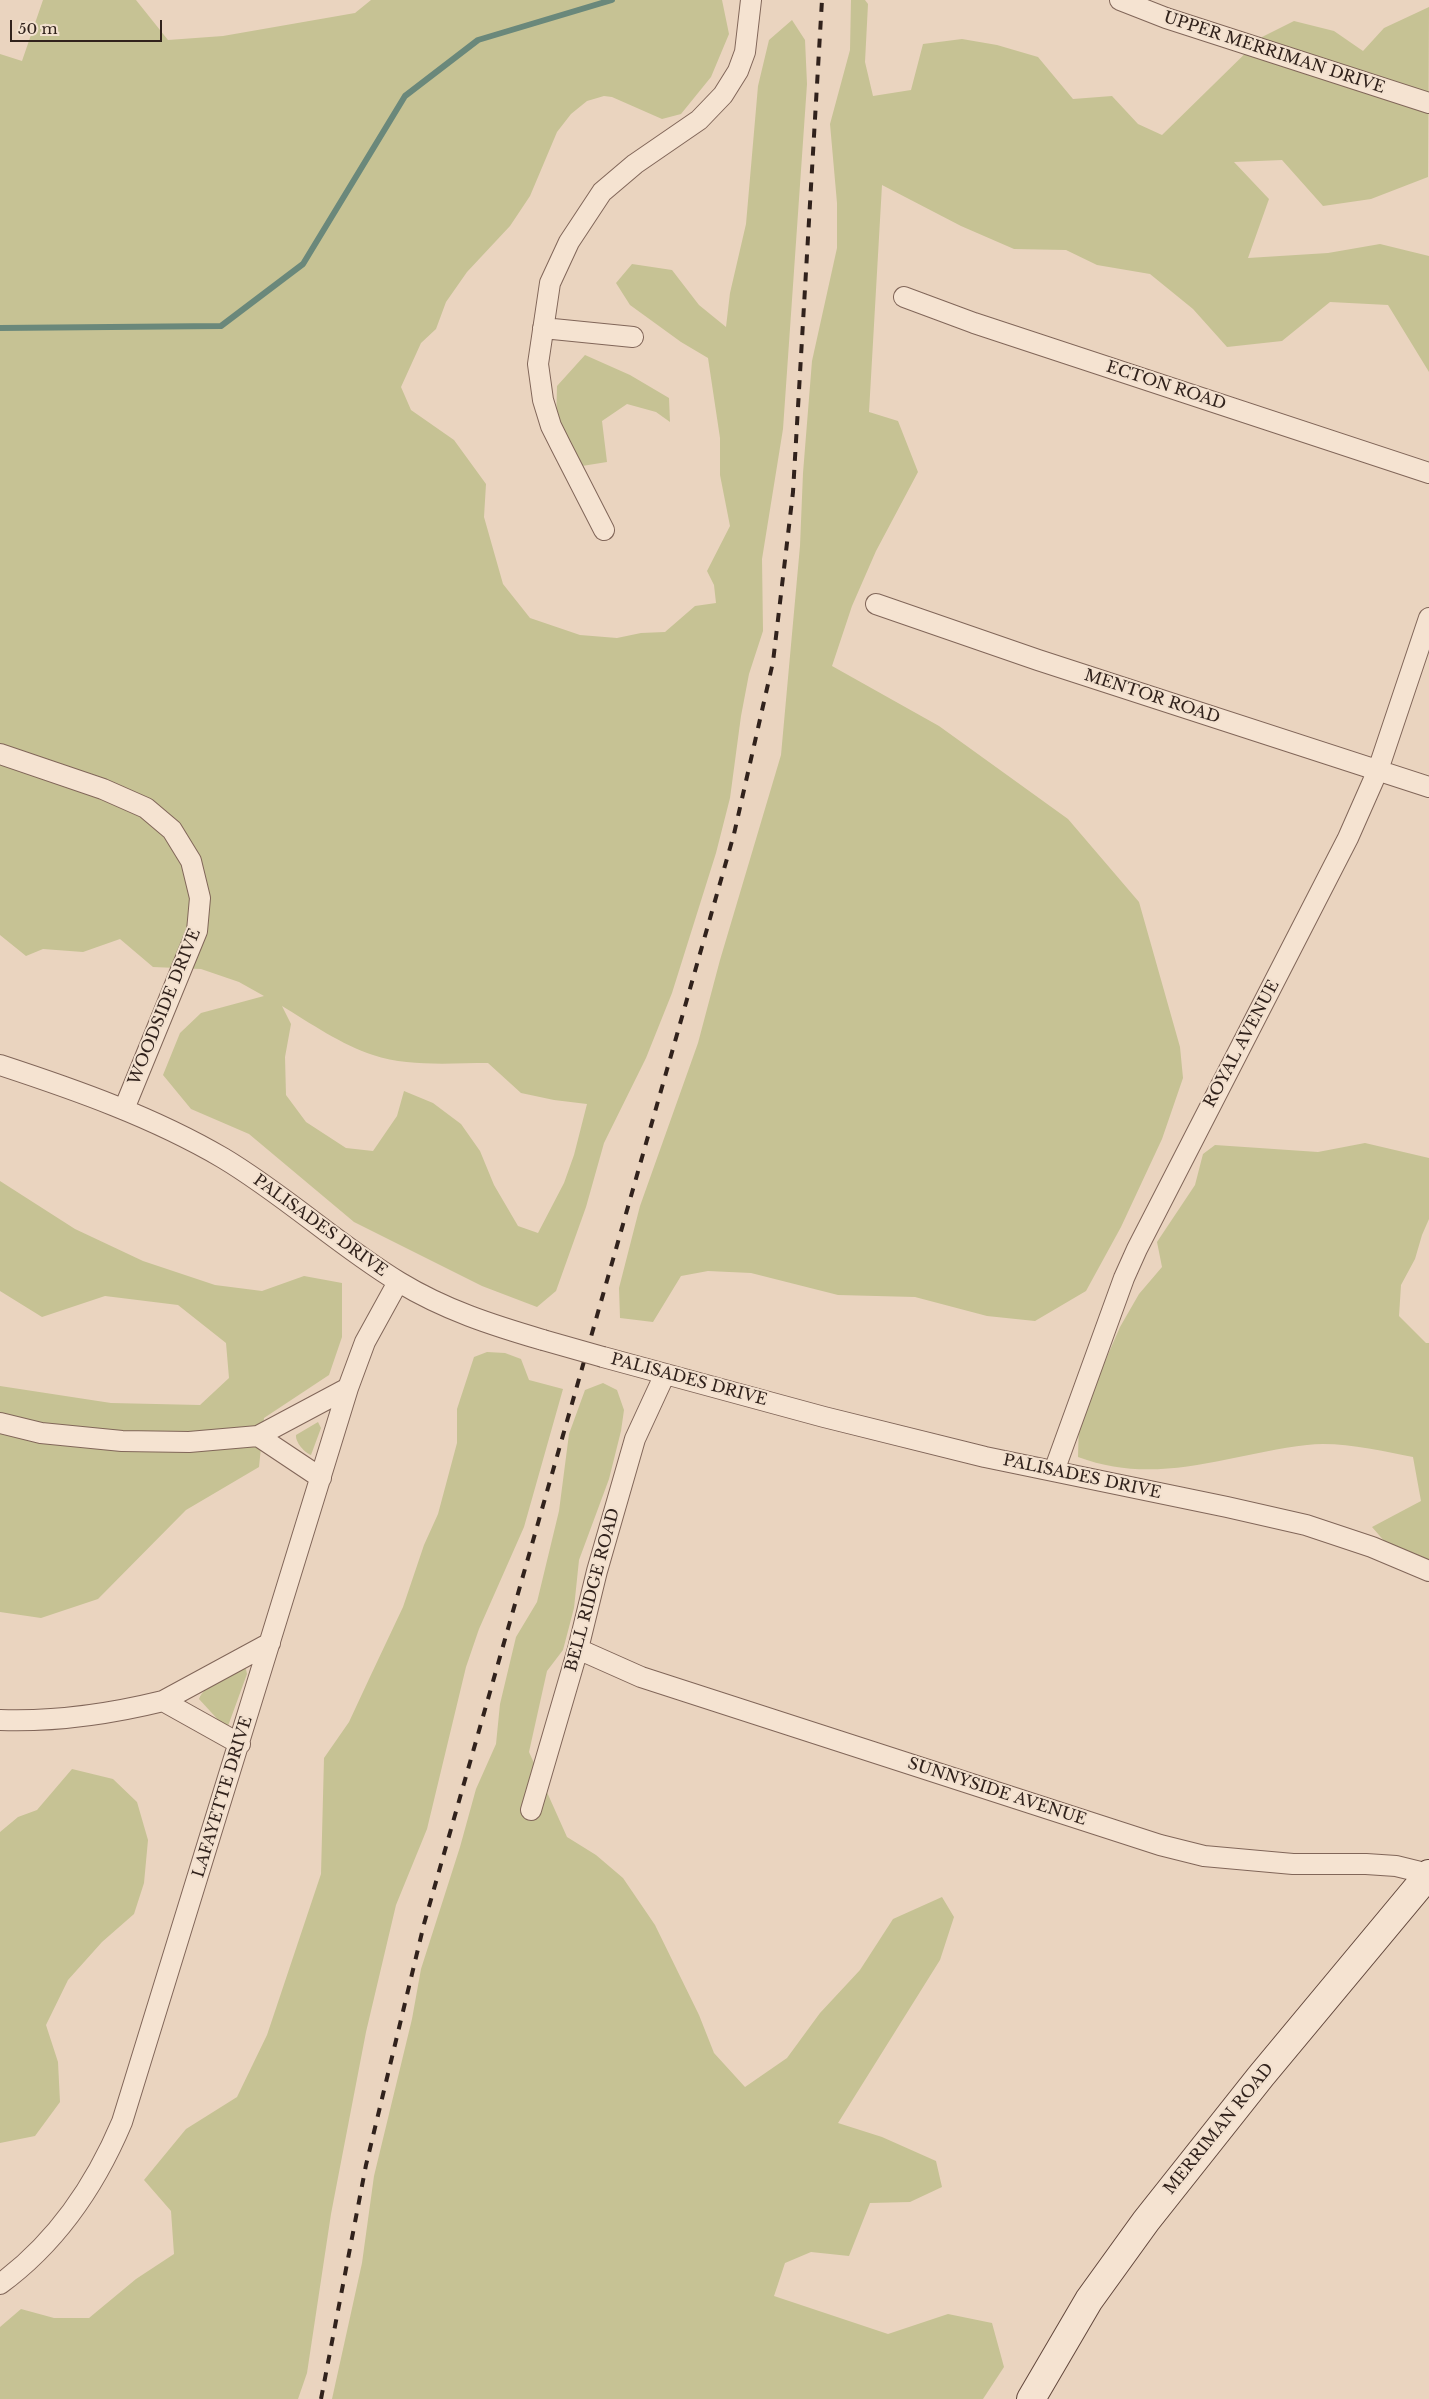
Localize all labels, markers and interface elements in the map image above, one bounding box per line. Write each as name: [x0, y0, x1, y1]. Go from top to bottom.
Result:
street label: UPPER MERRIMAN DRIVE: [1161, 8, 1387, 98]
scale bar: [12, 10, 165, 42]
text: 50 m: [18, 19, 58, 38]
street label: ECTON ROAD: [1104, 358, 1228, 414]
street label: MENTOR ROAD: [1082, 666, 1222, 728]
street label: WOODSIDE DRIVE: [125, 926, 205, 1088]
street label: ROYAL AVENUE: [1200, 977, 1284, 1111]
street label: PALISADES DRIVE: [249, 1171, 391, 1281]
street label: PALISADES DRIVE: [609, 1350, 769, 1410]
street label: PALISADES DRIVE: [1001, 1451, 1163, 1503]
street label: BELL RIDGE ROAD: [562, 1506, 624, 1674]
street label: LAFAYETTE DRIVE: [189, 1714, 257, 1880]
street label: SUNNYSIDE AVENUE: [905, 1754, 1089, 1830]
street label: MERRIMAN ROAD: [1160, 2060, 1278, 2198]

